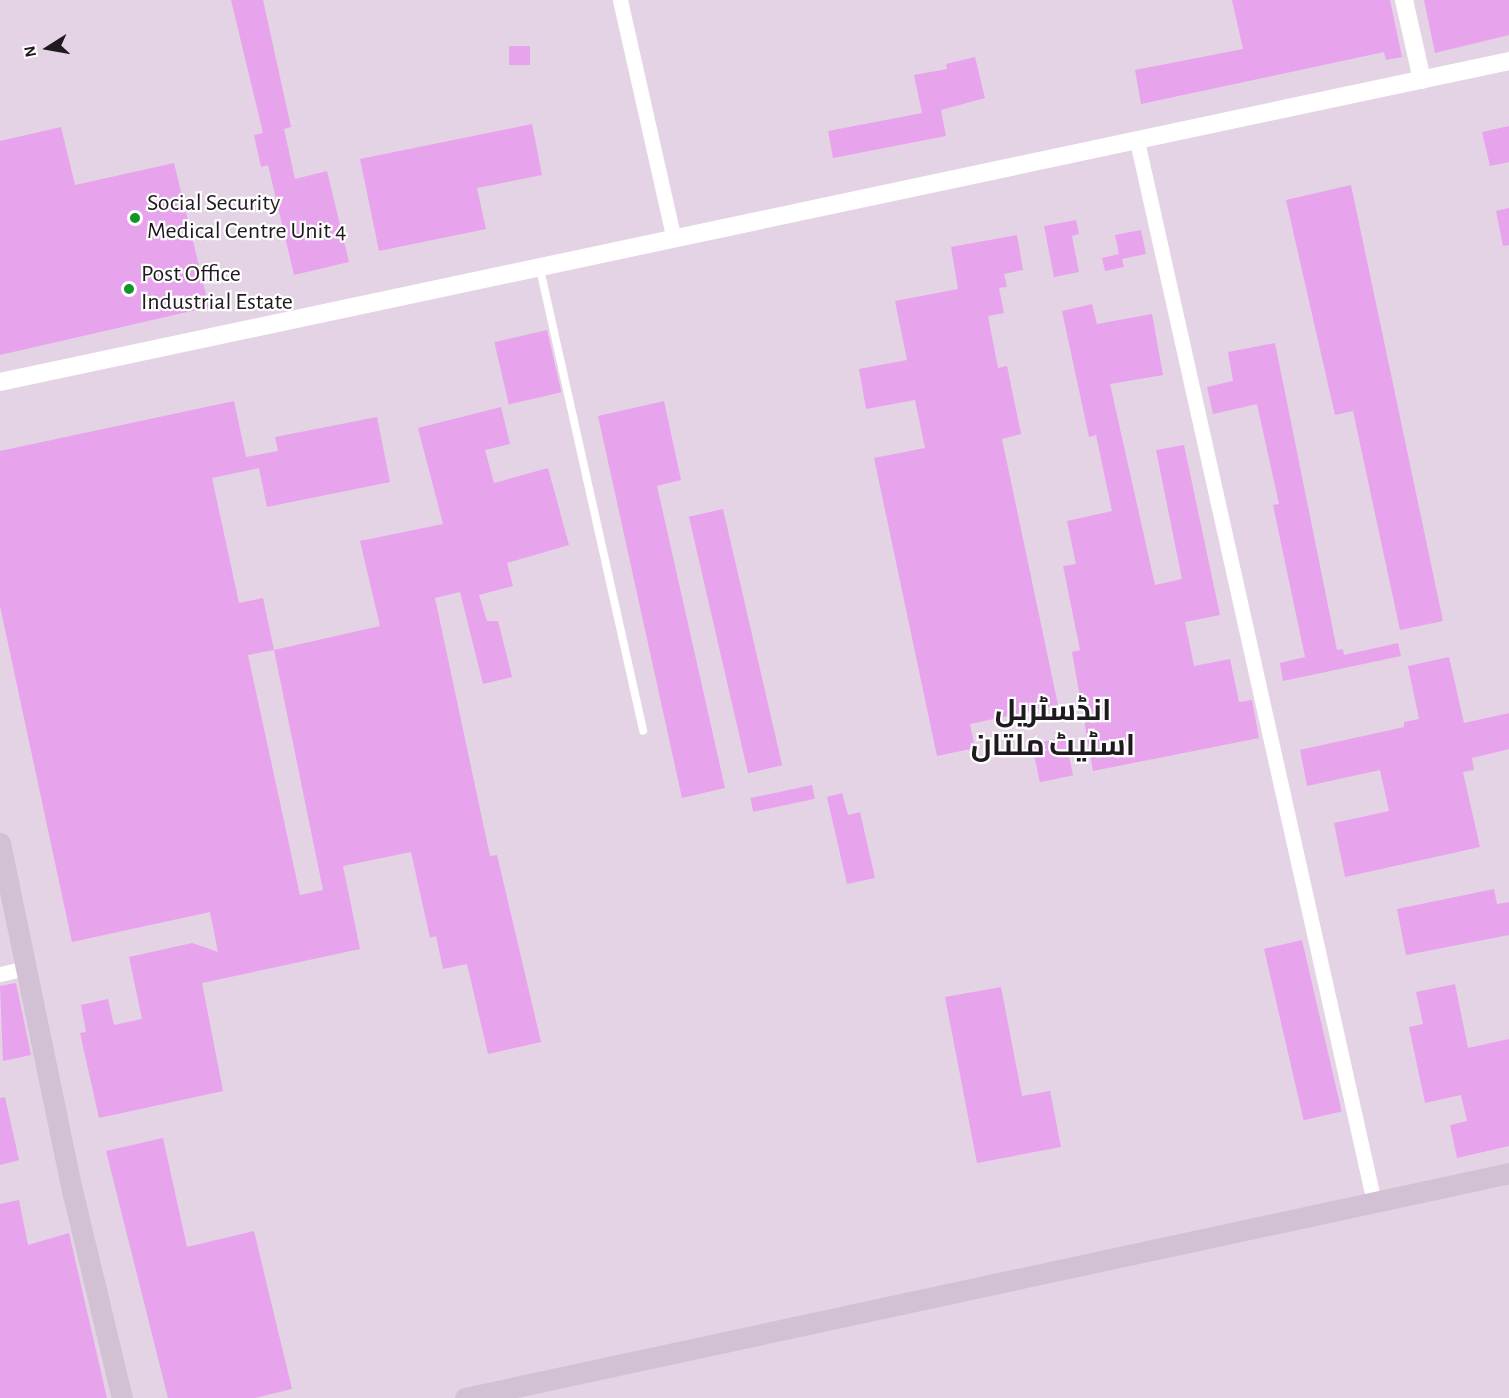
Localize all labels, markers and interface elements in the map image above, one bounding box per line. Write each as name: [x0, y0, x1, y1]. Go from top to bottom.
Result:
north arrow: [18, 18, 78, 78]
text: N: [21, 44, 39, 58]
place label: Social Security Medical Centre Unit 4: [147, 190, 346, 246]
marker: Social Security Medical Centre Unit 4: [128, 211, 142, 225]
place label: Post Office Industrial Estate: [141, 261, 293, 317]
marker: Post Office Industrial Estate: [122, 282, 136, 296]
district label: انڈسٹریل اسٹیٹ ملتان: [971, 693, 1135, 764]

